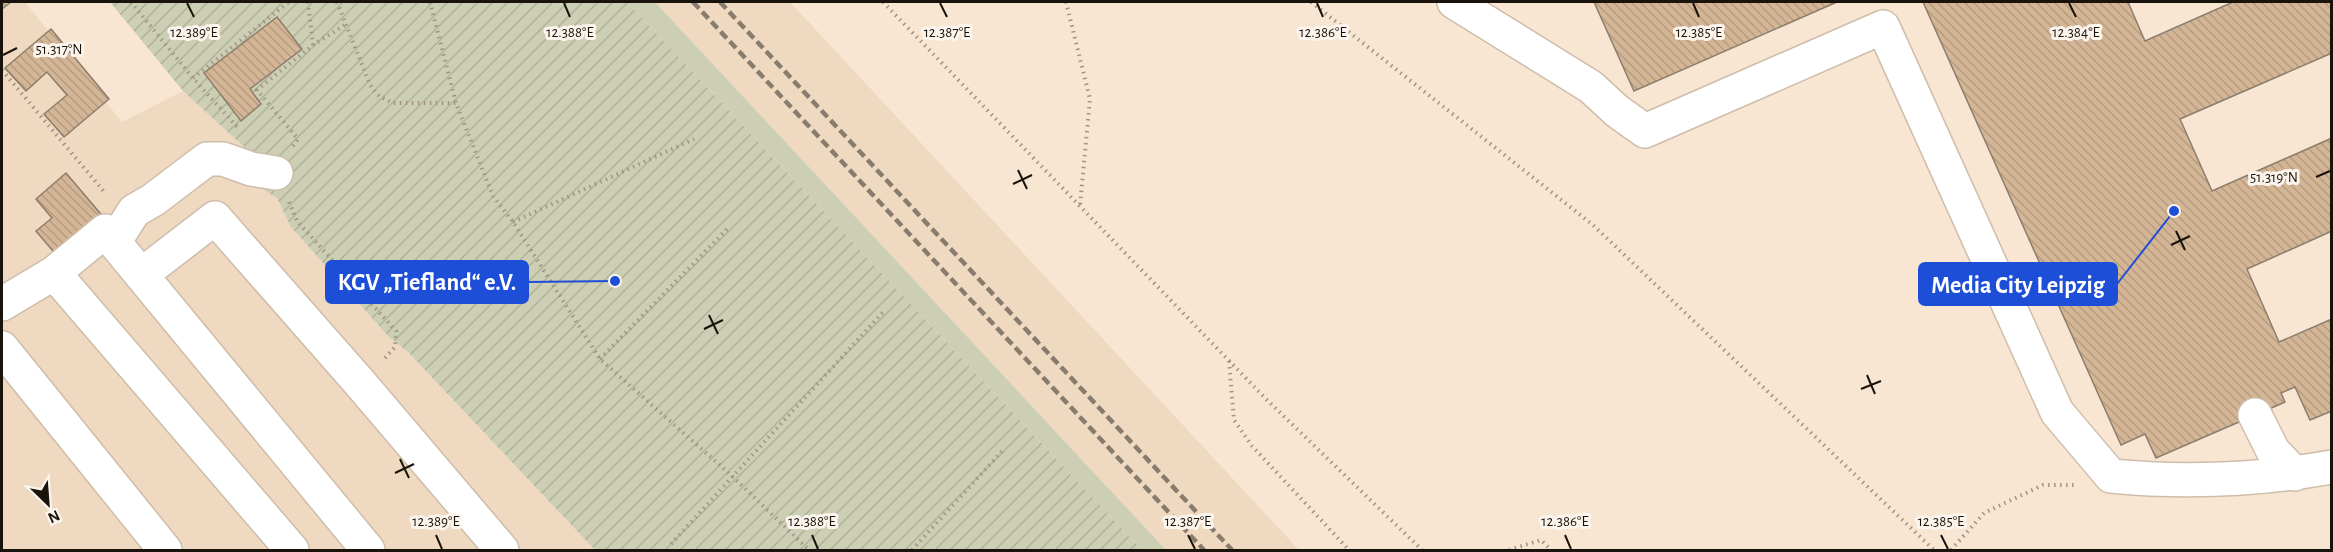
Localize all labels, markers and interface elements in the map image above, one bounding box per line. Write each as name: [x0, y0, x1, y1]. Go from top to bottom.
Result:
text: 12.389°E: [170, 25, 218, 40]
text: 12.388°E: [546, 25, 594, 40]
text: 12.387°E: [924, 25, 970, 40]
text: 12.386°E: [1299, 25, 1347, 40]
text: 12.385°E: [1676, 25, 1722, 40]
text: 12.384°E: [2052, 25, 2100, 40]
text: 51.317°N: [35, 42, 83, 57]
text: 51.319°N: [2250, 170, 2298, 185]
callout: KGV „Tiefland“ e.V.: [326, 261, 528, 303]
callout: Media City Leipzig: [1919, 263, 2117, 305]
text: KGV „Tiefland“ e.V.: [338, 271, 516, 295]
text: Media City Leipzig: [1931, 274, 2106, 298]
north arrow: [18, 474, 78, 534]
text: N: [45, 507, 62, 526]
text: 12.389°E: [412, 514, 460, 529]
text: 12.388°E: [788, 514, 836, 529]
text: 12.387°E: [1165, 514, 1211, 529]
text: 12.386°E: [1541, 514, 1589, 529]
text: 12.385°E: [1918, 514, 1964, 529]

